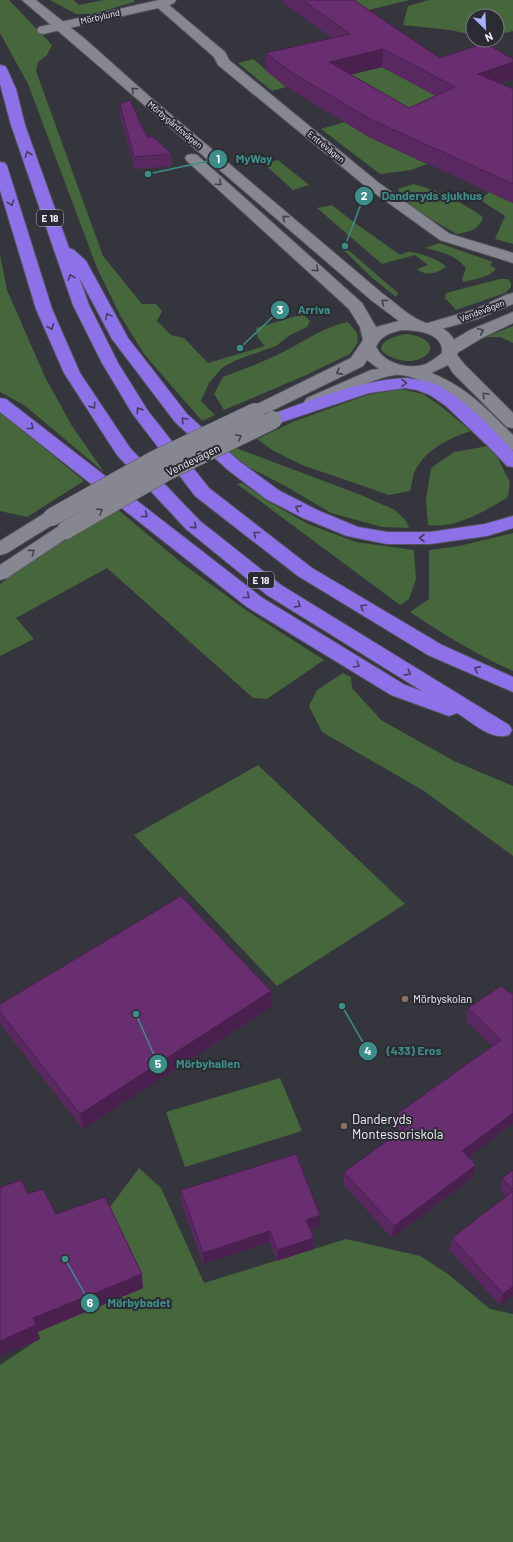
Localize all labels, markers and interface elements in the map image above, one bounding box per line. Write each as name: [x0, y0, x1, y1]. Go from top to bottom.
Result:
street label: Mörbylund: [79, 7, 121, 26]
north arrow: [465, 8, 505, 48]
text: N: [483, 30, 495, 45]
one-way arrow: [132, 88, 139, 95]
street label: Mörbygårdsvägen: [146, 98, 205, 151]
street label: Entrévägen: [305, 128, 347, 165]
callout: MyWay: [208, 147, 281, 171]
one-way arrow: [25, 151, 33, 158]
text: 1: [216, 151, 220, 165]
text: MyWay: [236, 151, 272, 165]
one-way arrow: [215, 178, 222, 185]
callout: Danderyds sjukhus: [354, 184, 490, 208]
text: 2: [361, 188, 368, 202]
text: Danderyds sjukhus: [382, 188, 482, 202]
one-way arrow: [6, 199, 15, 206]
road number: E 18: [37, 210, 63, 226]
one-way arrow: [283, 215, 290, 222]
one-way arrow: [311, 265, 319, 272]
one-way arrow: [67, 273, 76, 280]
street label: Vendevägen: [458, 297, 506, 324]
callout: Arriva: [270, 298, 338, 322]
one-way arrow: [382, 300, 389, 307]
text: 3: [277, 302, 283, 316]
text: Arriva: [298, 302, 330, 316]
one-way arrow: [105, 312, 112, 320]
one-way arrow: [47, 323, 55, 330]
one-way arrow: [477, 328, 484, 336]
one-way arrow: [336, 367, 343, 374]
one-way arrow: [401, 379, 407, 387]
one-way arrow: [482, 393, 490, 400]
one-way arrow: [88, 402, 96, 409]
one-way arrow: [136, 407, 144, 414]
one-way arrow: [181, 417, 189, 425]
one-way arrow: [27, 422, 34, 429]
one-way arrow: [235, 434, 242, 442]
street label: Vendevägen: [164, 441, 222, 478]
one-way arrow: [294, 505, 302, 512]
one-way arrow: [96, 508, 103, 515]
one-way arrow: [140, 511, 147, 518]
one-way arrow: [190, 522, 197, 529]
one-way arrow: [254, 532, 261, 539]
one-way arrow: [419, 534, 425, 542]
one-way arrow: [28, 550, 35, 557]
road number: E 18: [248, 572, 274, 588]
one-way arrow: [242, 591, 249, 598]
one-way arrow: [294, 600, 301, 608]
one-way arrow: [360, 605, 367, 612]
one-way arrow: [353, 660, 360, 667]
one-way arrow: [474, 666, 482, 674]
one-way arrow: [404, 668, 411, 676]
place label: Mörbyskolan: [413, 992, 472, 1005]
marker: Mörbyskolan: [400, 994, 410, 1004]
callout: (433) Eros: [358, 1039, 449, 1063]
text: 4: [364, 1043, 372, 1057]
text: (433) Eros: [385, 1043, 442, 1057]
callout: Mörbyhallen: [148, 1052, 248, 1076]
text: 5: [155, 1056, 162, 1070]
text: Mörbyhallen: [176, 1056, 240, 1070]
place label: Danderyds Montessoriskola: [352, 1111, 443, 1142]
marker: Danderyds Montessoriskola: [339, 1121, 349, 1131]
callout: Mörbybadet: [80, 1291, 179, 1315]
text: 6: [87, 1295, 94, 1309]
text: Mörbybadet: [107, 1295, 171, 1309]

